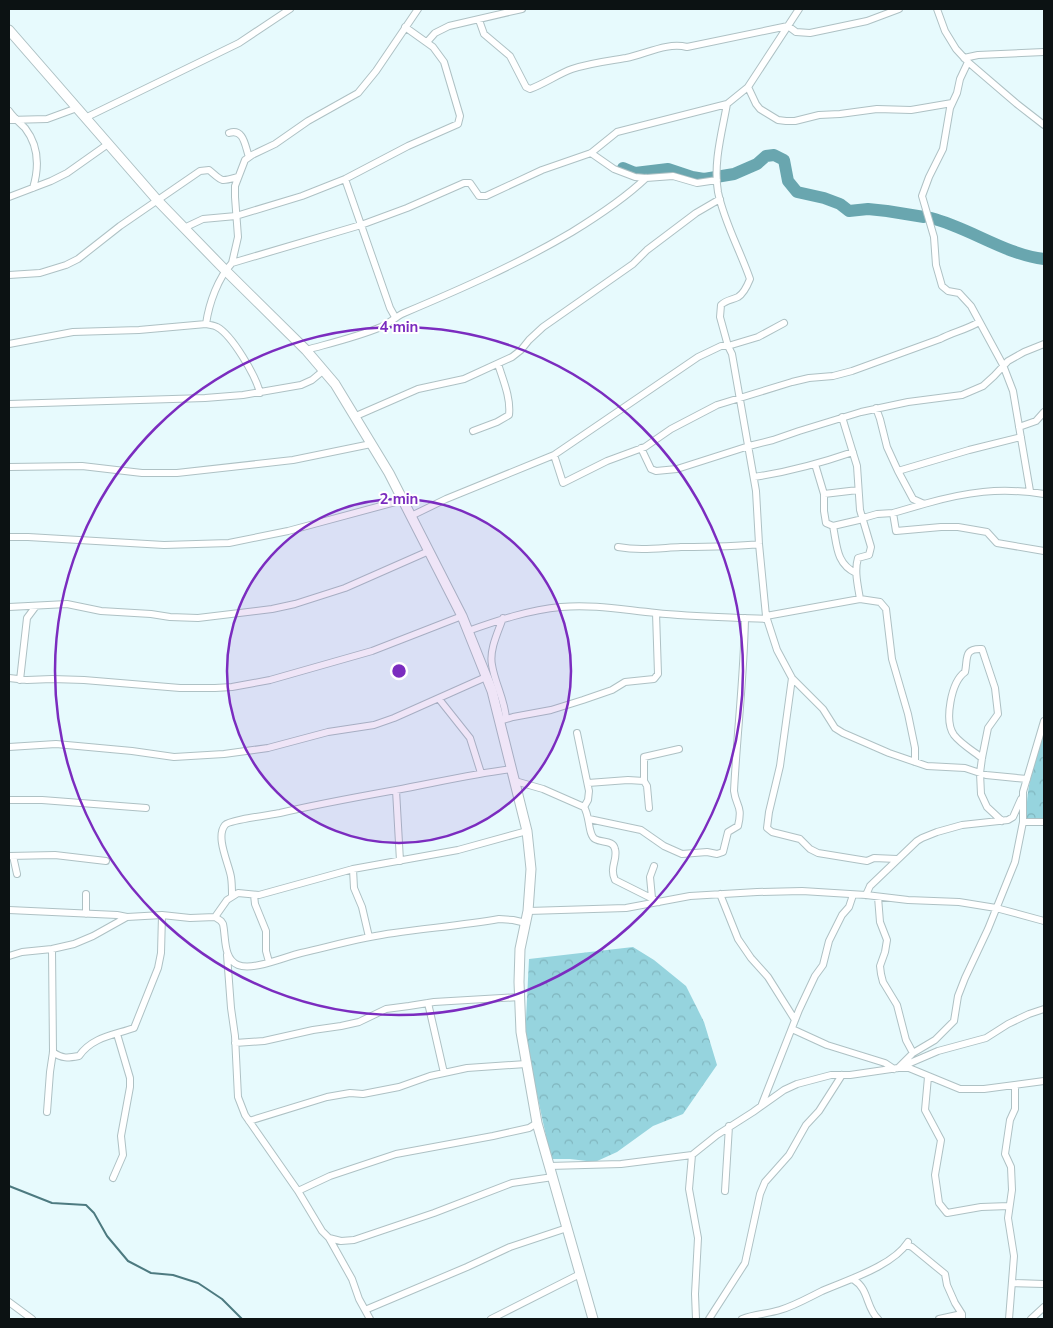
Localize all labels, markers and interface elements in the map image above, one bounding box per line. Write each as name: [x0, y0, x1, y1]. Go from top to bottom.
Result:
text: 4 min: [380, 317, 418, 337]
text: 2 min: [380, 489, 418, 509]
centre of rings: [390, 662, 408, 680]

